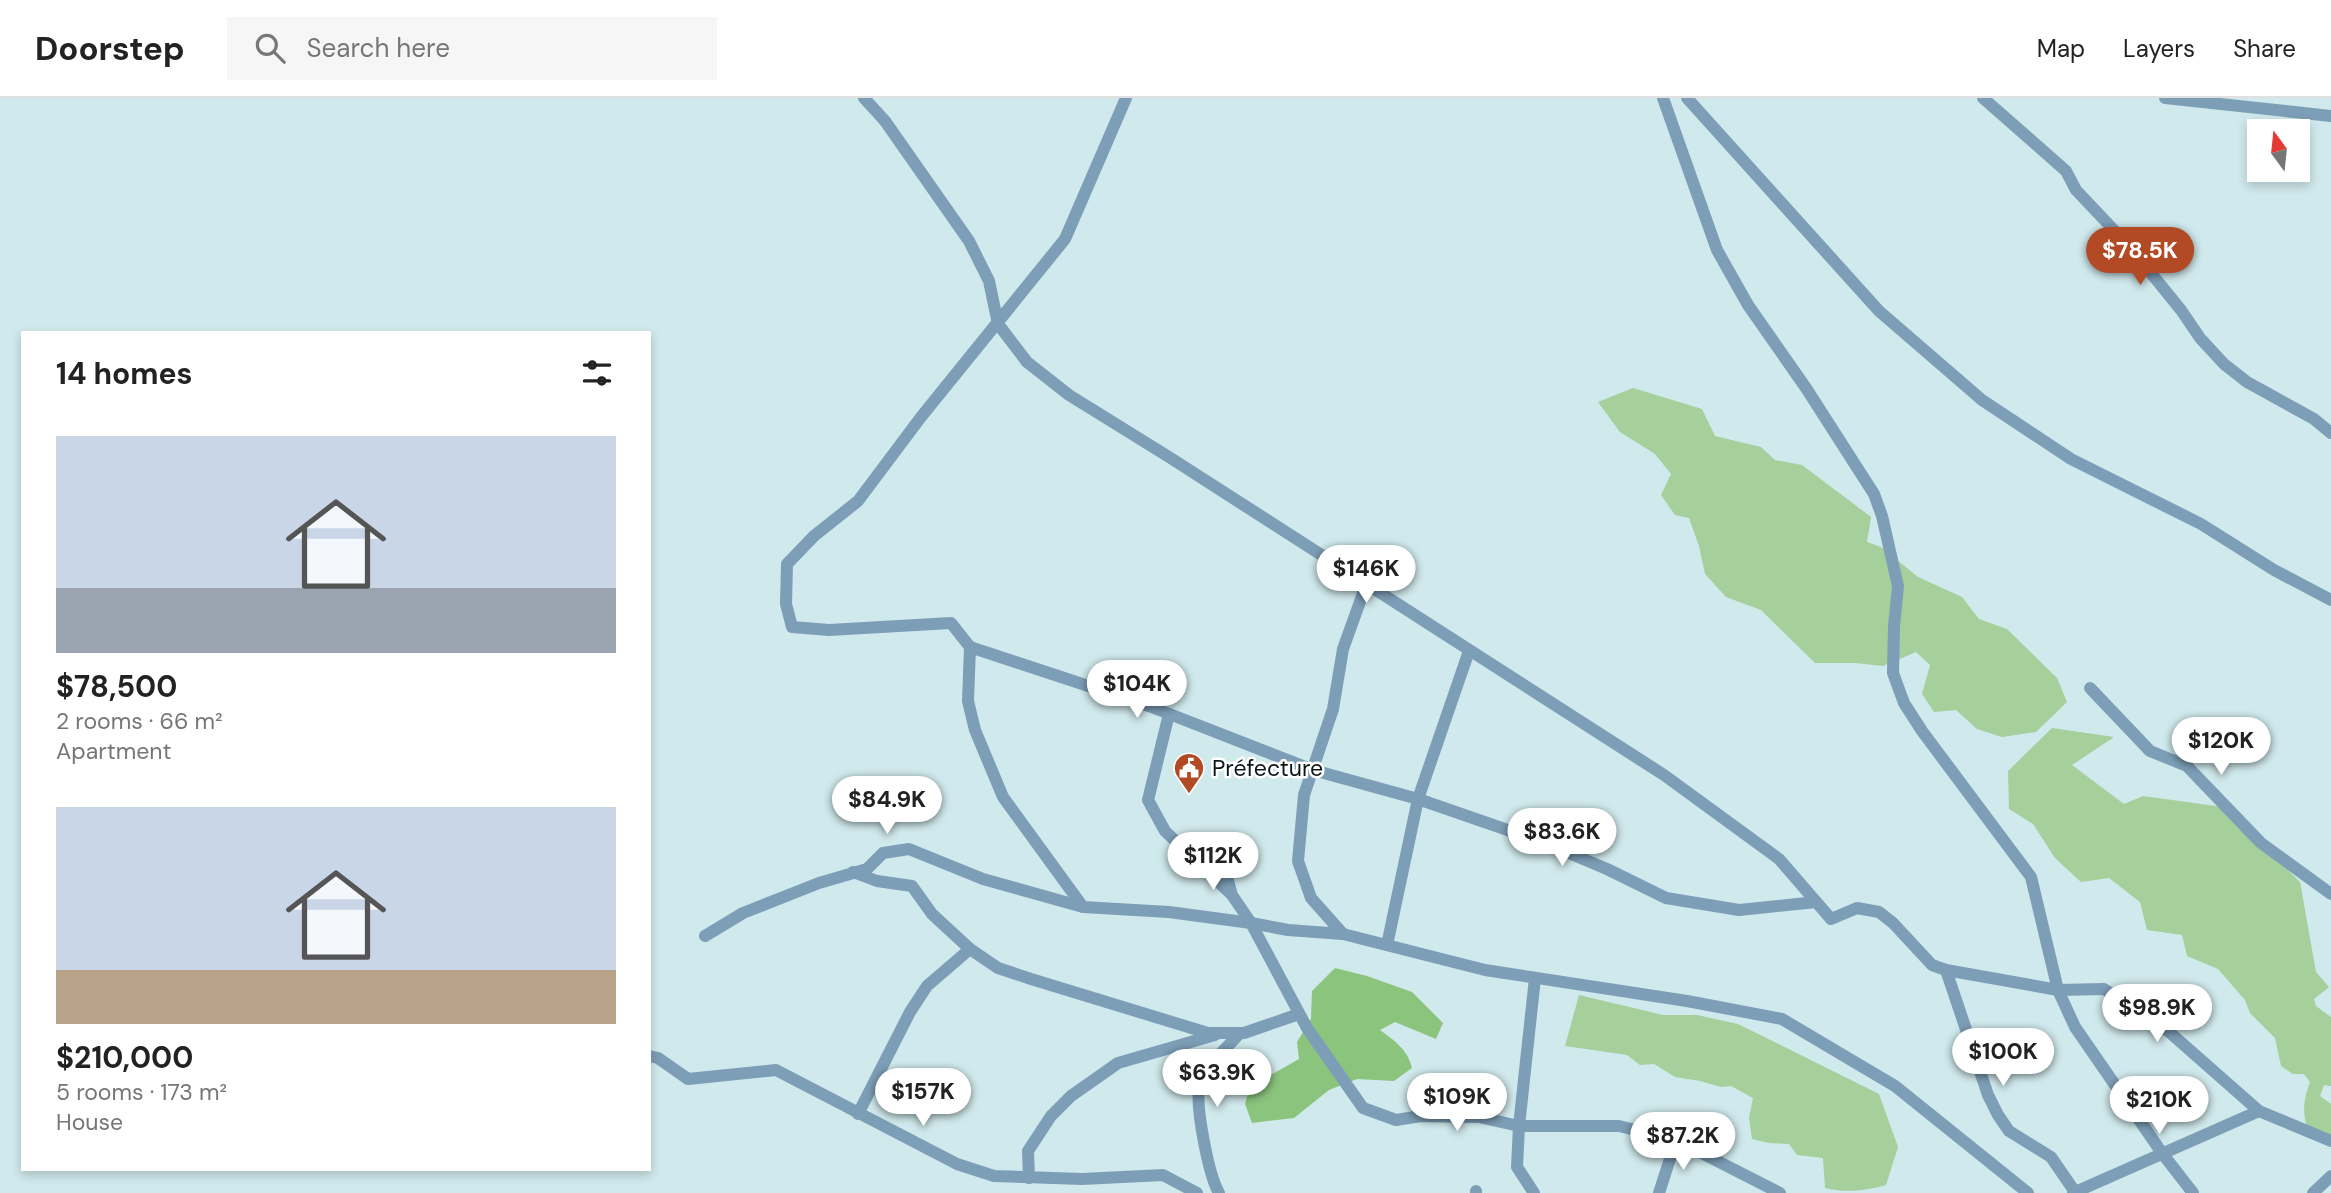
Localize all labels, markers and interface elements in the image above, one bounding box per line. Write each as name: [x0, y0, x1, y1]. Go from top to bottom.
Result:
search box: [227, 17, 717, 80]
text: Doorstep: [35, 27, 185, 70]
icon: search: [251, 29, 289, 67]
text: Search here: [307, 31, 450, 65]
text: Map: [2037, 33, 2085, 64]
text: Layers: [2123, 33, 2195, 64]
text: Share: [2233, 33, 2296, 64]
north arrow: [2247, 119, 2310, 182]
map controls: [2247, 119, 2310, 182]
pin: $78.5K: [2083, 228, 2197, 287]
text: $78.5K: [2102, 235, 2178, 265]
text: 14 homes: [56, 354, 193, 393]
icon: filters: [578, 354, 616, 392]
icon: home: [273, 481, 399, 607]
pin: $146K: [1317, 546, 1415, 605]
text: $146K: [1333, 553, 1399, 583]
pin: $104K: [1088, 660, 1186, 720]
text: $78,500: [56, 667, 177, 706]
text: $104K: [1103, 668, 1171, 698]
text: 2 rooms · 66 m²: [56, 706, 223, 736]
pin: $120K: [2172, 718, 2270, 777]
text: $120K: [2188, 725, 2254, 755]
text: Apartment: [56, 736, 171, 766]
public building icon: Préfecture: [1172, 751, 1206, 795]
place label: Préfecture: [1212, 753, 1323, 783]
pin: $84.9K: [830, 776, 944, 836]
text: $84.9K: [848, 784, 926, 814]
pin: $83.6K: [1505, 808, 1619, 868]
text: $83.6K: [1523, 816, 1601, 846]
pin: $112K: [1164, 832, 1262, 892]
text: $112K: [1184, 840, 1242, 870]
icon: home: [273, 852, 399, 978]
pin: $98.9K: [2100, 984, 2214, 1044]
text: $98.9K: [2118, 992, 2196, 1022]
pin: $100K: [1954, 1028, 2052, 1088]
text: $100K: [1968, 1036, 2038, 1066]
text: $210,000: [56, 1038, 193, 1077]
pin: $63.9K: [1160, 1049, 1274, 1109]
text: $63.9K: [1178, 1057, 1256, 1087]
pin: $157K: [874, 1068, 972, 1128]
pin: $109K: [1408, 1074, 1506, 1133]
text: $157K: [891, 1076, 955, 1106]
pin: $210K: [2110, 1076, 2208, 1136]
text: 5 rooms · 173 m²: [56, 1077, 227, 1107]
text: $109K: [1423, 1081, 1491, 1111]
text: $210K: [2126, 1084, 2192, 1114]
text: House: [56, 1107, 123, 1137]
pin: $87.2K: [1626, 1112, 1740, 1172]
text: $87.2K: [1646, 1120, 1720, 1150]

